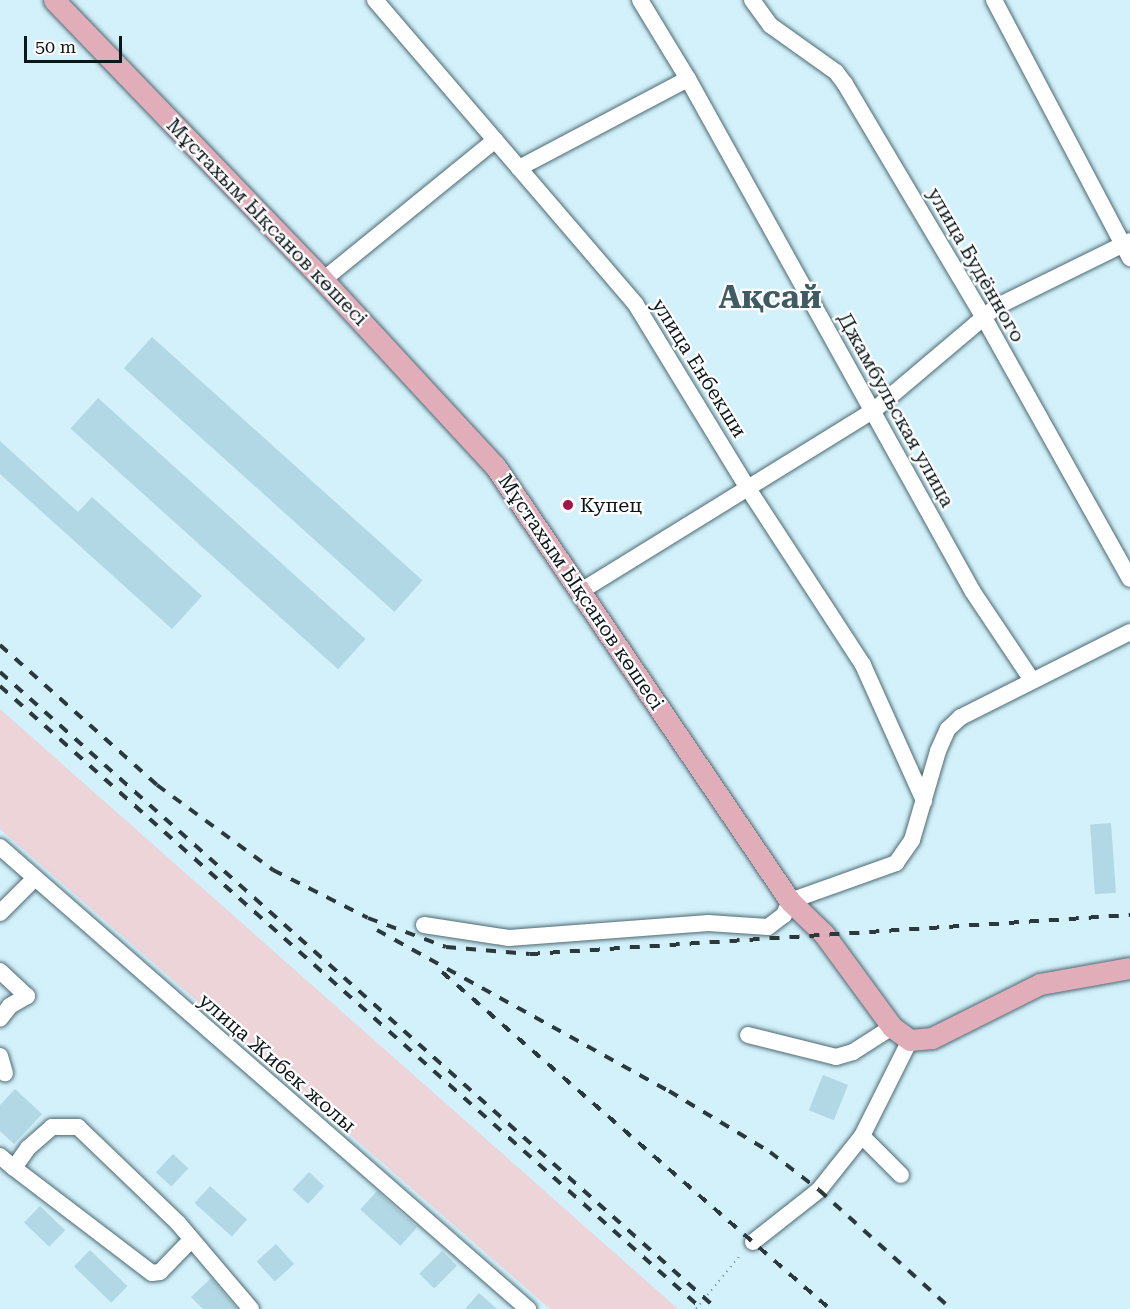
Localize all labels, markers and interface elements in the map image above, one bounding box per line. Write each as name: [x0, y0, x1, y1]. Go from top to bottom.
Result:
scale bar: [27, 24, 124, 62]
text: 50 m: [35, 36, 76, 57]
street label: Мұстахым Ықсанов көшесі: [161, 113, 373, 331]
street label: улица Будённого: [922, 183, 1030, 347]
district label: Ақсай: [718, 278, 822, 316]
street label: улица Енбекши: [647, 294, 751, 442]
street label: Джамбульская улица: [832, 309, 960, 511]
street label: Мұстахым Ықсанов көшесі: [493, 470, 669, 714]
place label: Купец: [580, 493, 642, 517]
marker: Купец: [561, 498, 575, 512]
street label: улица Жибек жолы: [194, 988, 360, 1138]

